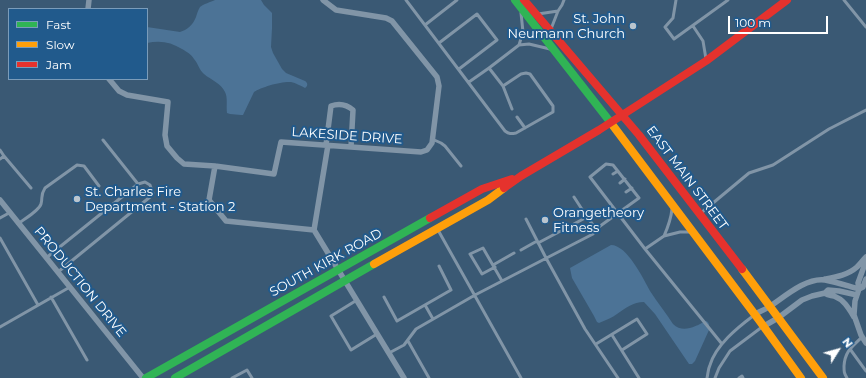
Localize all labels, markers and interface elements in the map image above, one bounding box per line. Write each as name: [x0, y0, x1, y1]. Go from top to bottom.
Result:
legend: [8, 8, 148, 80]
scale bar: [730, 8, 830, 34]
place label: St. John Neumann Church: [508, 11, 625, 42]
text: 100 m: [735, 15, 771, 30]
text: Fast: [46, 17, 71, 32]
marker: St. John Neumann Church: [628, 21, 638, 31]
text: Slow: [46, 37, 75, 52]
text: Jam: [46, 57, 72, 72]
street label: EAST MAIN STREET: [643, 123, 731, 233]
street label: LAKESIDE DRIVE: [291, 124, 403, 148]
place label: St. Charles Fire Department - Station 2: [85, 184, 235, 215]
marker: St. Charles Fire Department - Station 2: [72, 194, 82, 204]
place label: Orangetheory Fitness: [553, 205, 644, 236]
marker: Orangetheory Fitness: [540, 215, 550, 225]
street label: PRODUCTION DRIVE: [31, 224, 129, 340]
street label: SOUTH KIRK ROAD: [267, 226, 385, 300]
north arrow: [818, 330, 858, 370]
text: N: [839, 335, 856, 351]

